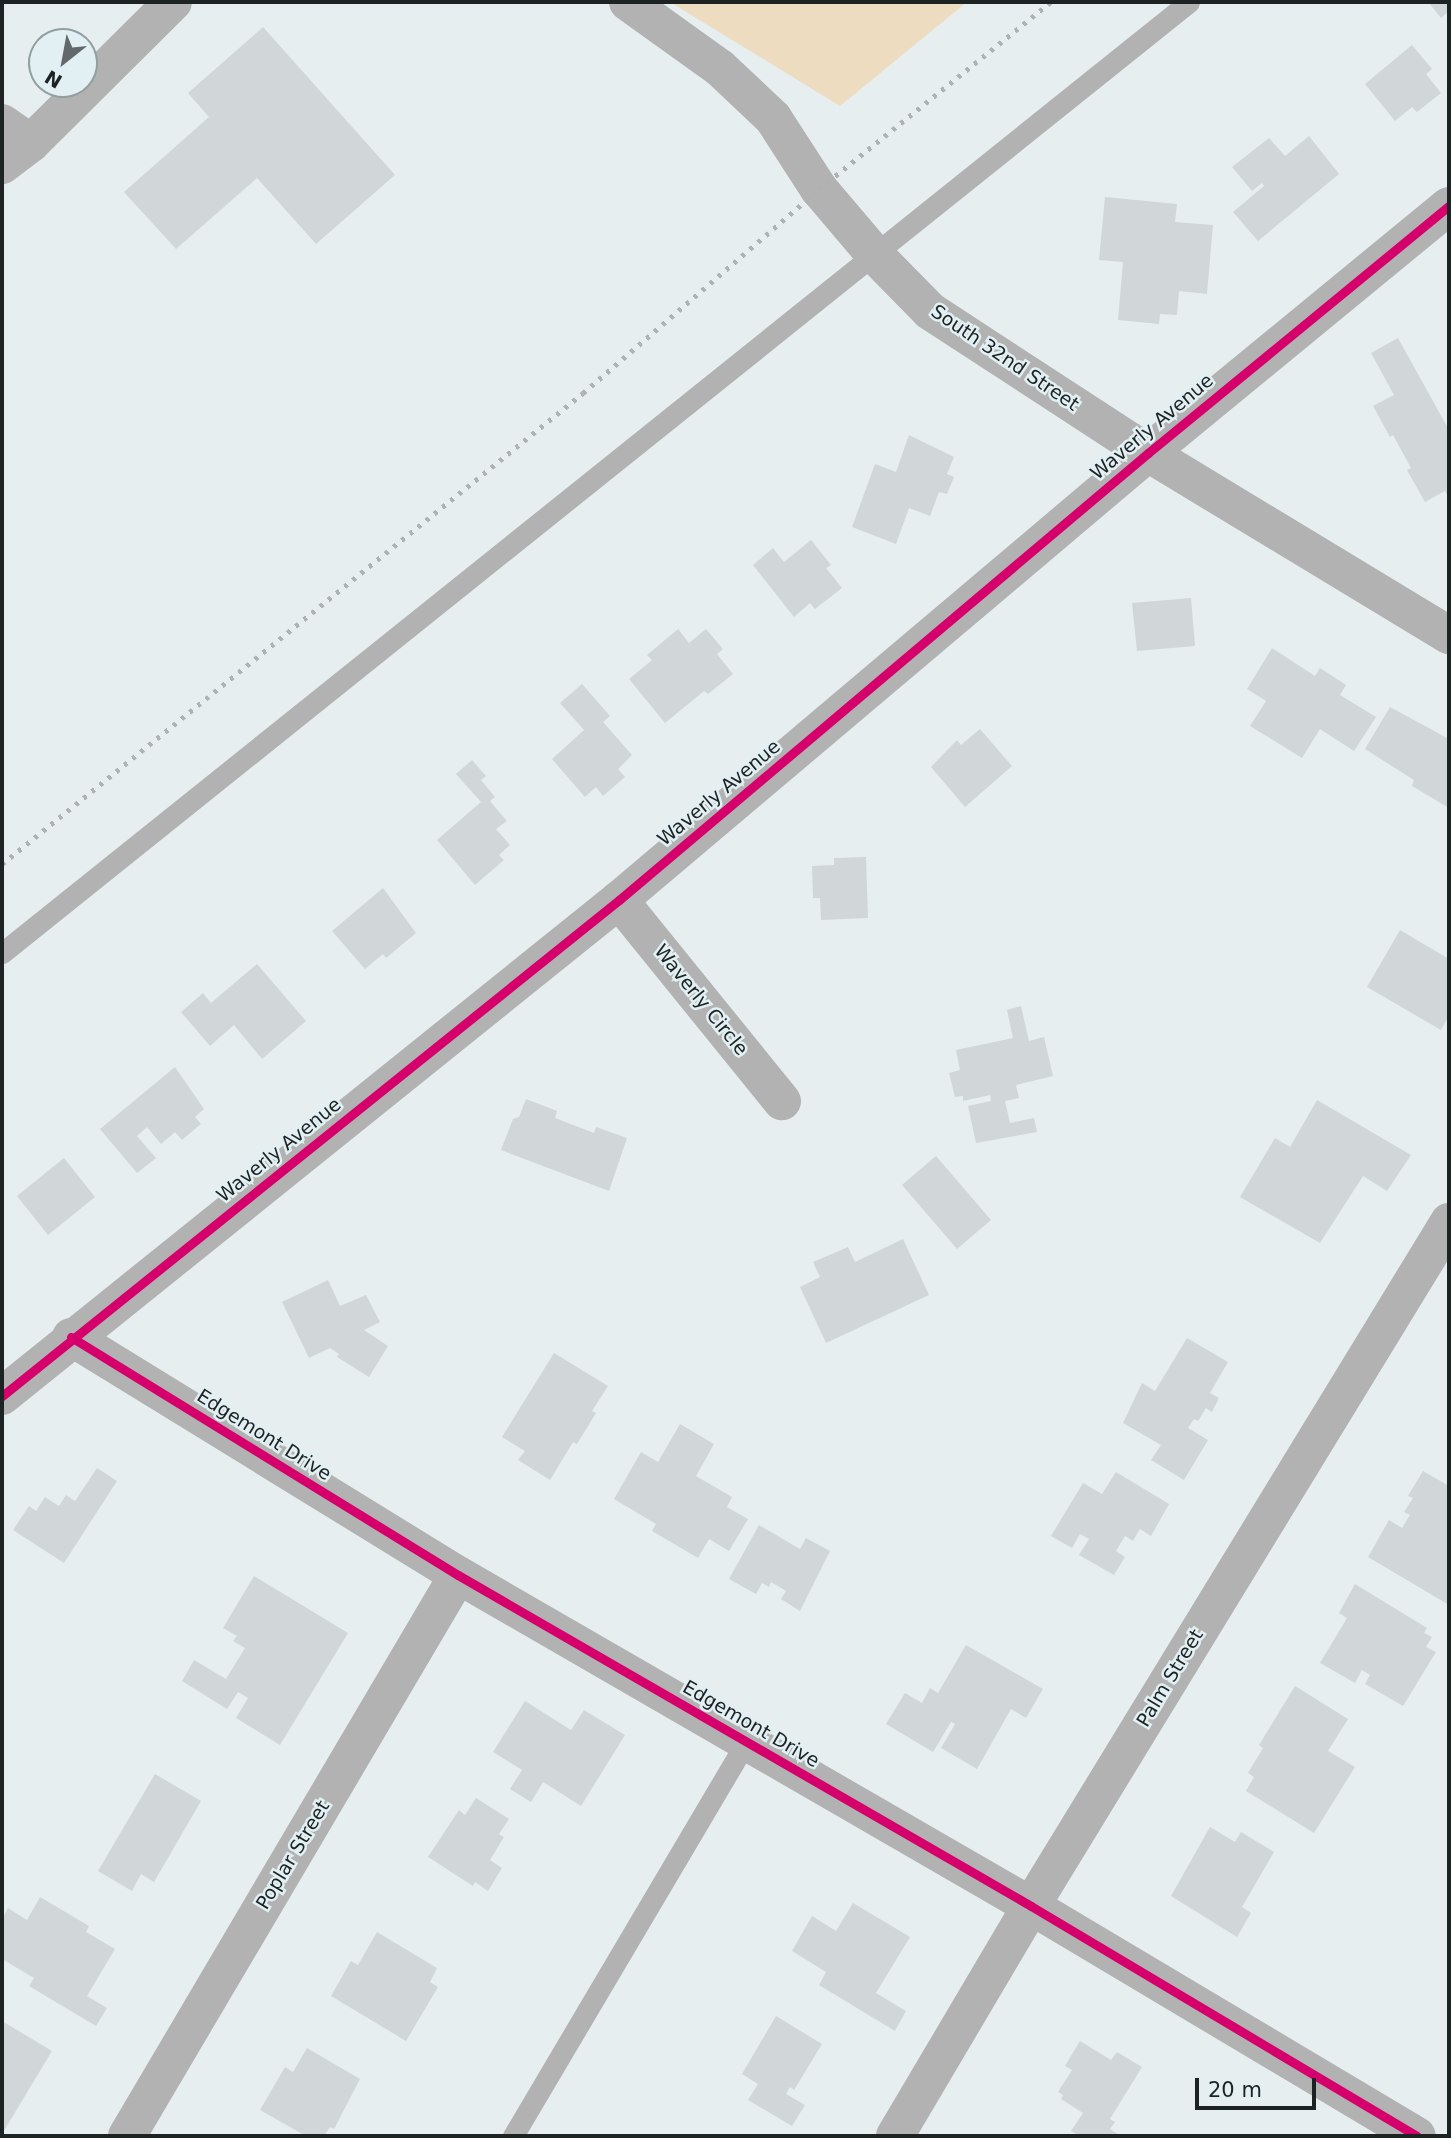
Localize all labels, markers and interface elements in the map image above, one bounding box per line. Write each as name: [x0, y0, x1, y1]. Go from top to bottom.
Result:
north arrow: [28, 28, 98, 98]
text: N: [41, 66, 66, 93]
street label: South 32nd Street: [927, 300, 1083, 416]
street label: Waverly Avenue: [1086, 369, 1218, 485]
street label: Waverly Avenue: [653, 735, 785, 851]
street label: Waverly Circle: [649, 940, 753, 1060]
street label: Waverly Avenue: [212, 1093, 346, 1207]
street label: Edgemont Drive: [193, 1384, 335, 1486]
street label: Palm Street: [1132, 1625, 1208, 1731]
street label: Edgemont Drive: [679, 1676, 823, 1772]
street label: Poplar Street: [252, 1796, 334, 1914]
scale bar: [1199, 2064, 1320, 2108]
text: 20 m: [1208, 2078, 1262, 2102]

